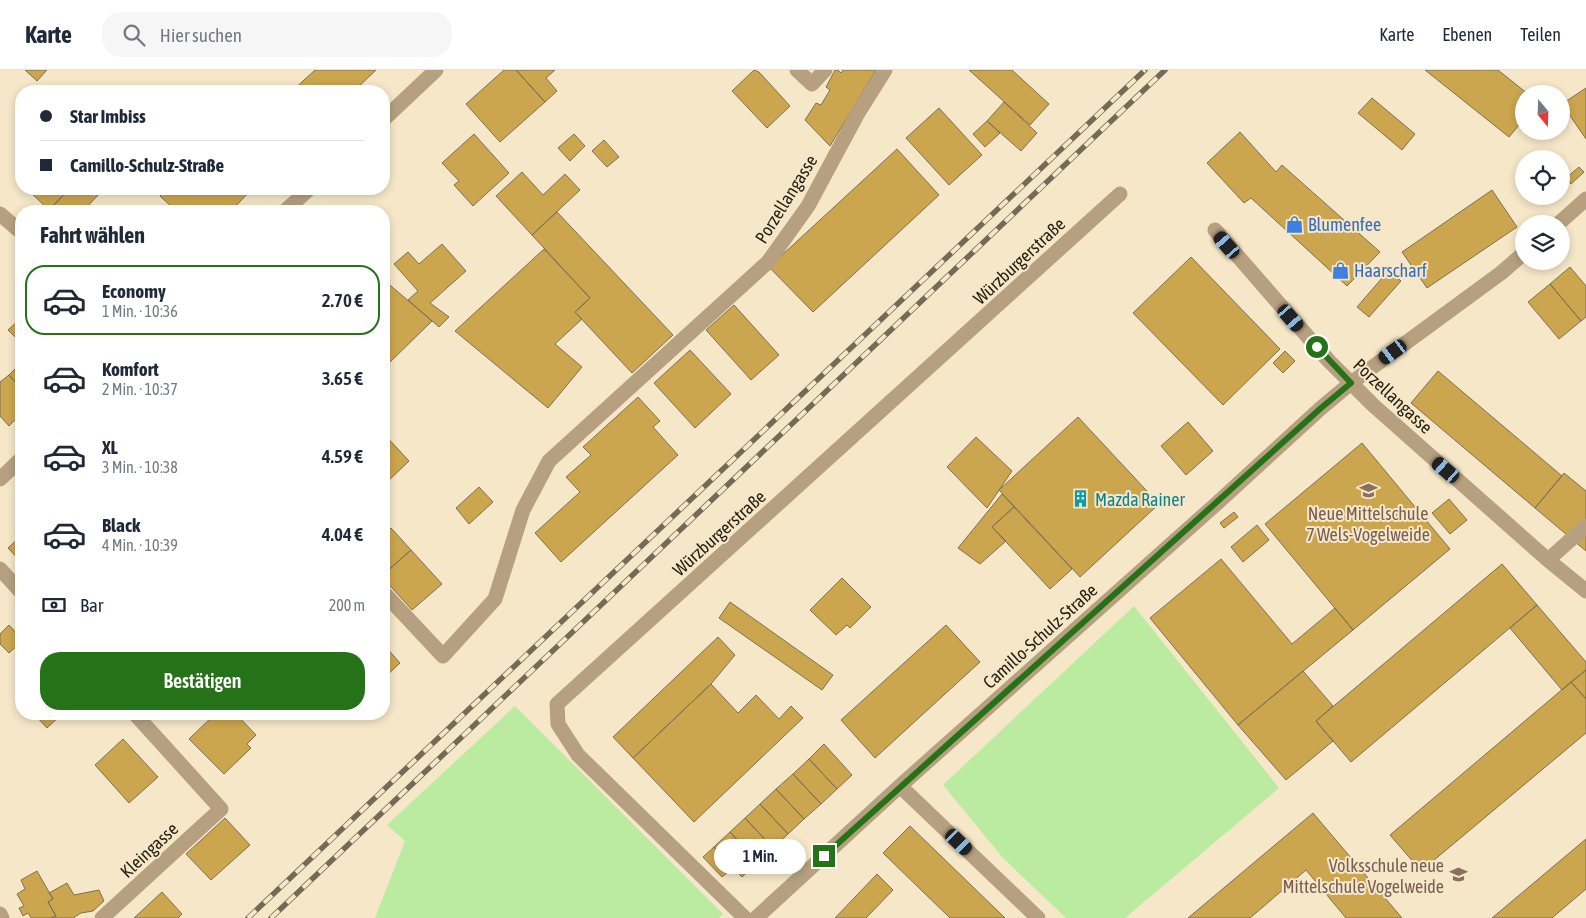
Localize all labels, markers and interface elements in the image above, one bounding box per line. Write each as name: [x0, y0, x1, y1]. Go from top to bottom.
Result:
search box: [102, 12, 452, 57]
text: Karte: [25, 21, 72, 48]
icon: search: [120, 21, 148, 49]
text: Hier suchen: [160, 24, 242, 46]
text: Karte: [1379, 24, 1414, 45]
text: Ebenen: [1442, 24, 1492, 45]
text: Teilen: [1520, 24, 1561, 45]
north arrow: [1515, 85, 1570, 140]
map controls: [1515, 85, 1570, 270]
text: Star Imbiss: [70, 105, 146, 127]
button: locate: [1515, 150, 1570, 205]
street label: Porzellangasse: [751, 151, 821, 247]
text: Camillo-Schulz-Straße: [70, 154, 224, 176]
street label: Würzburgerstraße: [969, 213, 1069, 309]
shop icon: Blumenfee: [1284, 214, 1304, 234]
place label: Blumenfee: [1308, 214, 1381, 235]
button: layers: [1515, 215, 1570, 270]
text: Fahrt wählen: [40, 222, 145, 248]
car: [1211, 229, 1242, 261]
shop icon: Haarscharf: [1330, 260, 1350, 280]
place label: Haarscharf: [1354, 260, 1427, 281]
icon: car: [42, 278, 87, 323]
text: Economy: [102, 280, 166, 302]
text: 2.70 €: [322, 289, 363, 311]
text: 1 Min. · 10:36: [102, 302, 178, 320]
car: [1275, 302, 1306, 334]
route start: [1306, 336, 1328, 358]
car: [1376, 337, 1409, 367]
street label: Porzellangasse: [1349, 354, 1437, 438]
icon: car: [42, 356, 87, 401]
text: Komfort: [102, 358, 159, 380]
text: 3.65 €: [322, 367, 363, 389]
text: 2 Min. · 10:37: [102, 380, 178, 398]
icon: car: [42, 434, 87, 479]
text: XL: [102, 436, 118, 458]
text: 4.59 €: [322, 445, 363, 467]
car: [1429, 454, 1462, 486]
text: 3 Min. · 10:38: [102, 458, 178, 476]
school or university icon: Neue Mittelschule 7 Wels-Vogelweide: [1358, 480, 1378, 500]
street label: Würzburgerstraße: [668, 486, 770, 580]
building icon: Mazda Rainer: [1071, 489, 1091, 509]
place label: Mazda Rainer: [1095, 489, 1186, 510]
place label: Neue Mittelschule 7 Wels-Vogelweide: [1306, 503, 1430, 545]
icon: car: [42, 512, 87, 557]
text: Black: [102, 514, 140, 536]
text: 4.04 €: [322, 523, 363, 545]
text: 4 Min. · 10:39: [102, 536, 178, 554]
street label: Camillo-Schulz-Straße: [979, 579, 1101, 693]
icon: cash: [40, 591, 68, 619]
text: Bar: [80, 594, 103, 616]
text: 200 m: [329, 596, 365, 614]
button: Bestätigen: [40, 652, 365, 710]
street label: Kleingasse: [116, 818, 182, 882]
car: [942, 826, 975, 858]
callout: 1 Min.: [714, 838, 806, 874]
route end: [813, 845, 835, 867]
text: 1 Min.: [743, 847, 777, 865]
place label: Volksschule neue Mittelschule Vogelweide: [1283, 855, 1444, 897]
school or university icon: Volksschule neue Mittelschule Vogelweide: [1448, 865, 1468, 885]

